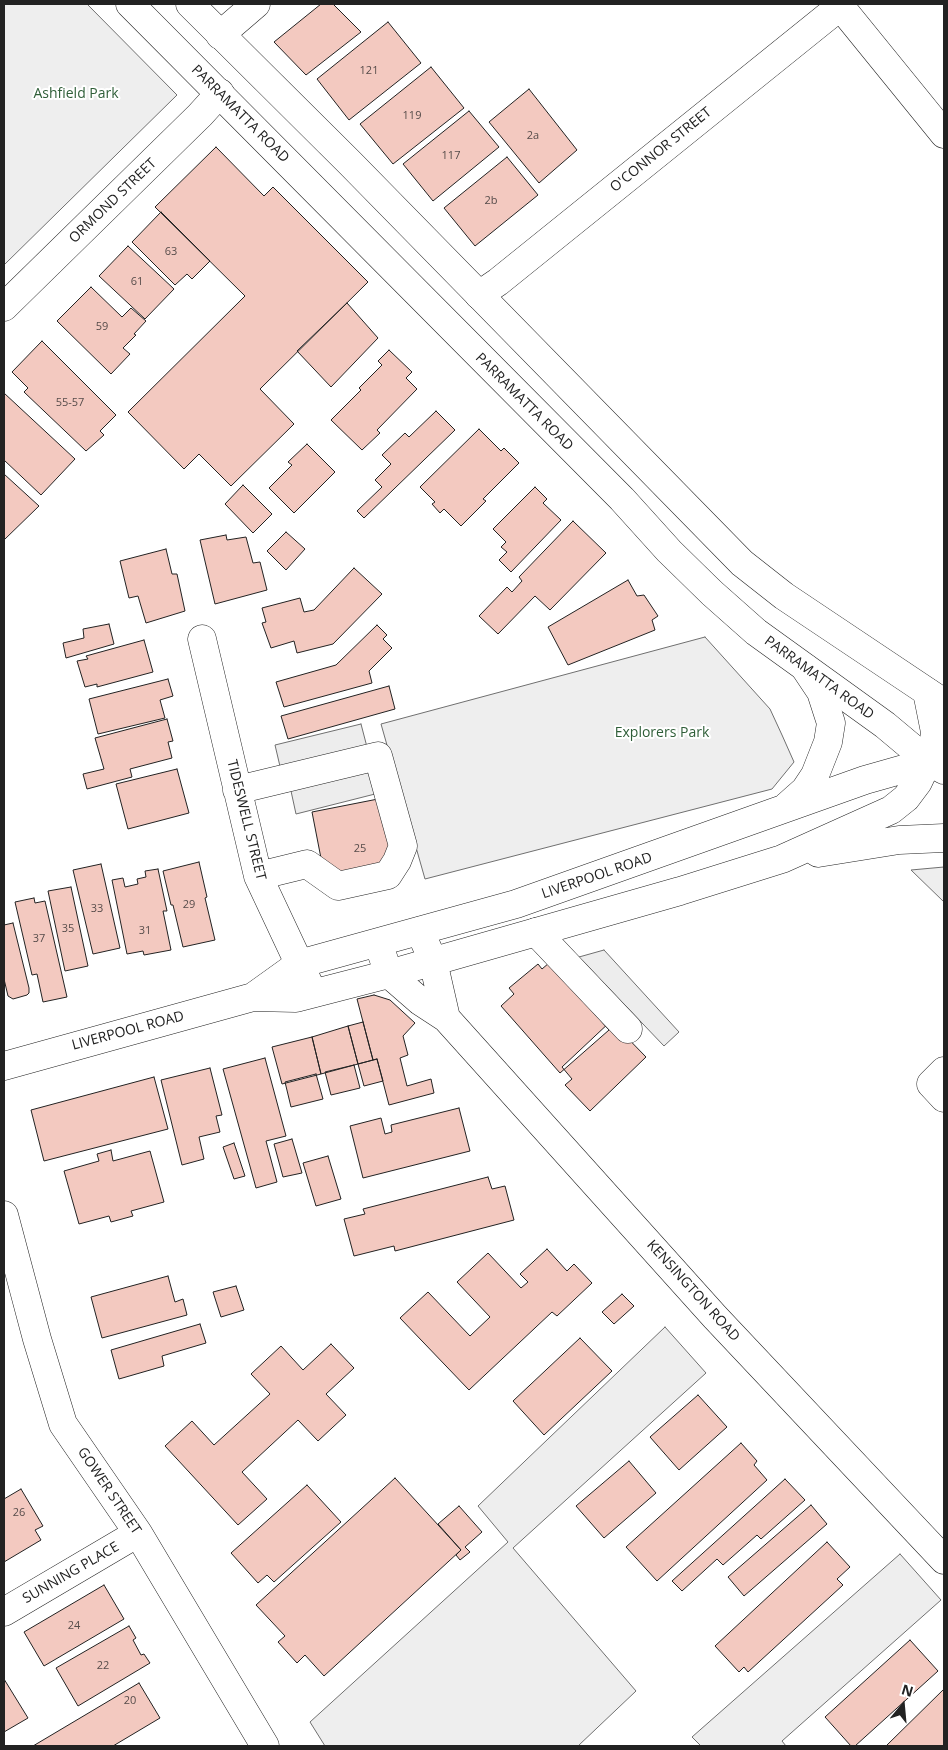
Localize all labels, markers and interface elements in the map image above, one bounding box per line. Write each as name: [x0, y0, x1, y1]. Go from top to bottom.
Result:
street label: PARRAMATTA ROAD: [188, 62, 292, 166]
house number: 121: [360, 64, 378, 78]
park label: Ashfield Park: [33, 86, 119, 102]
street label: O'CONNOR STREET: [607, 104, 715, 196]
house number: 119: [403, 109, 421, 123]
house number: 2a: [527, 129, 539, 143]
house number: 117: [442, 149, 460, 163]
street label: ORMOND STREET: [66, 155, 160, 247]
house number: 2b: [484, 194, 498, 208]
house number: 63: [165, 245, 177, 259]
house number: 61: [131, 275, 143, 289]
house number: 59: [96, 320, 108, 334]
street label: PARRAMATTA ROAD: [472, 350, 576, 454]
house number: 55-57: [56, 396, 84, 410]
street label: PARRAMATTA ROAD: [761, 633, 877, 723]
park label: Explorers Park: [615, 725, 709, 741]
street label: TIDESWELL STREET: [223, 758, 269, 882]
house number: 25: [354, 842, 366, 856]
street label: LIVERPOOL ROAD: [540, 849, 654, 903]
house number: 29: [183, 898, 195, 912]
house number: 33: [91, 902, 103, 916]
house number: 35: [62, 922, 74, 936]
house number: 31: [139, 924, 151, 938]
house number: 37: [33, 932, 45, 946]
street label: LIVERPOOL ROAD: [70, 1008, 186, 1054]
street label: KENSINGTON ROAD: [643, 1237, 743, 1345]
street label: GOWER STREET: [74, 1444, 144, 1538]
house number: 26: [13, 1506, 25, 1520]
street label: SUNNING PLACE: [20, 1539, 122, 1607]
house number: 24: [68, 1619, 80, 1633]
house number: 22: [97, 1659, 109, 1673]
text: N: [899, 1679, 916, 1701]
north arrow: [878, 1680, 928, 1730]
house number: 20: [124, 1694, 136, 1708]

